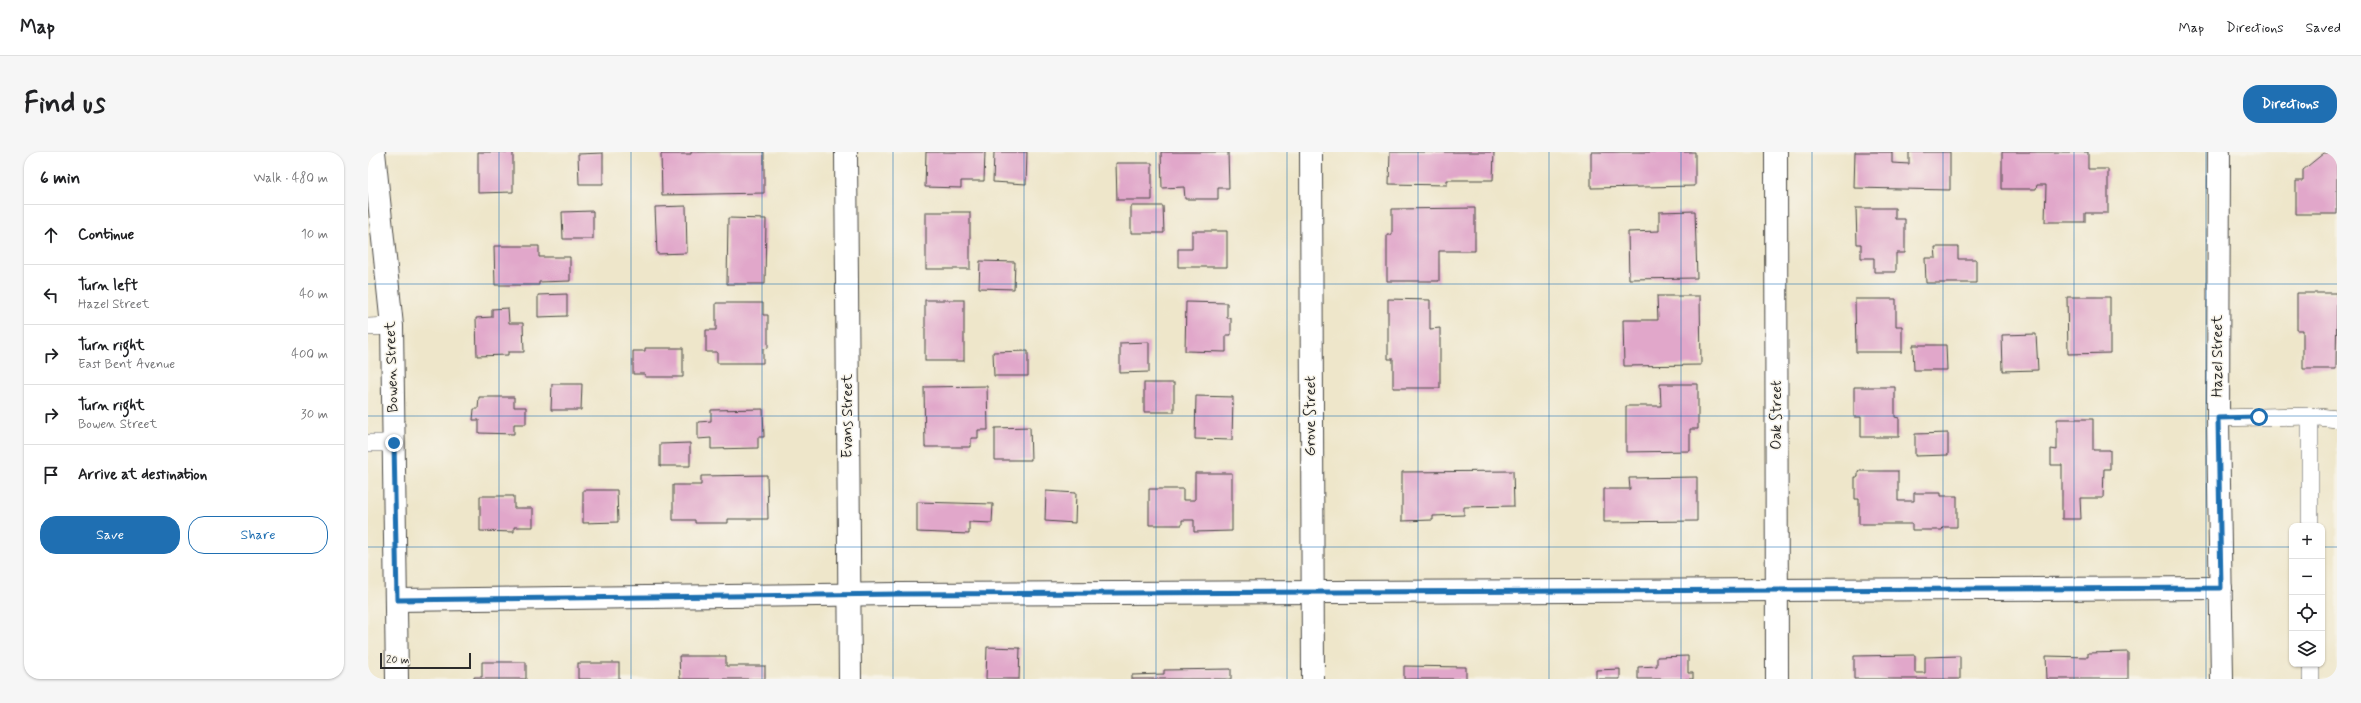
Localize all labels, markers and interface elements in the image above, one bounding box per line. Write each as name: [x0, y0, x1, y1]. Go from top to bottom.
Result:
text: Map: [20, 15, 55, 40]
text: Map: [2178, 19, 2204, 37]
text: Directions: [2226, 19, 2284, 37]
text: Saved: [2306, 19, 2341, 37]
button: Directions: [2243, 85, 2337, 123]
text: Find us: [24, 86, 105, 123]
text: 6 min: [40, 167, 80, 189]
text: Walk · 480 m: [254, 170, 328, 187]
icon: ahead: [40, 224, 62, 246]
text: Continue: [78, 225, 134, 245]
text: 10 m: [301, 226, 328, 243]
text: Turn left: [78, 276, 138, 296]
icon: left: [40, 284, 62, 306]
text: 40 m: [299, 286, 328, 303]
text: Hazel Street: [78, 296, 149, 313]
street label: Hazel Street: [2208, 315, 2228, 397]
street label: Bowen Street: [380, 321, 404, 413]
text: Turn right: [78, 336, 145, 356]
icon: right: [40, 344, 62, 366]
text: 400 m: [291, 346, 328, 363]
text: East Bent Avenue: [78, 356, 175, 373]
street label: Evans Street: [838, 374, 858, 458]
street label: Grove Street: [1301, 375, 1321, 456]
street label: Oak Street: [1767, 380, 1787, 450]
text: Turn right: [78, 396, 145, 416]
icon: right: [40, 404, 62, 426]
text: 30 m: [301, 406, 328, 423]
route start: [2250, 408, 2268, 426]
text: Bowen Street: [78, 416, 157, 433]
route end: [385, 434, 403, 452]
icon: arrive: [40, 464, 62, 486]
text: Arrive at destination: [78, 465, 207, 485]
button: Save: [40, 516, 180, 554]
button: Share: [188, 516, 328, 554]
map controls: [2289, 523, 2325, 667]
button: +: [2289, 523, 2325, 559]
button: −: [2289, 559, 2325, 595]
button: locate: [2289, 595, 2325, 631]
button: layers: [2289, 631, 2325, 667]
scale bar: [380, 651, 471, 670]
text: 20 m: [386, 653, 409, 667]

